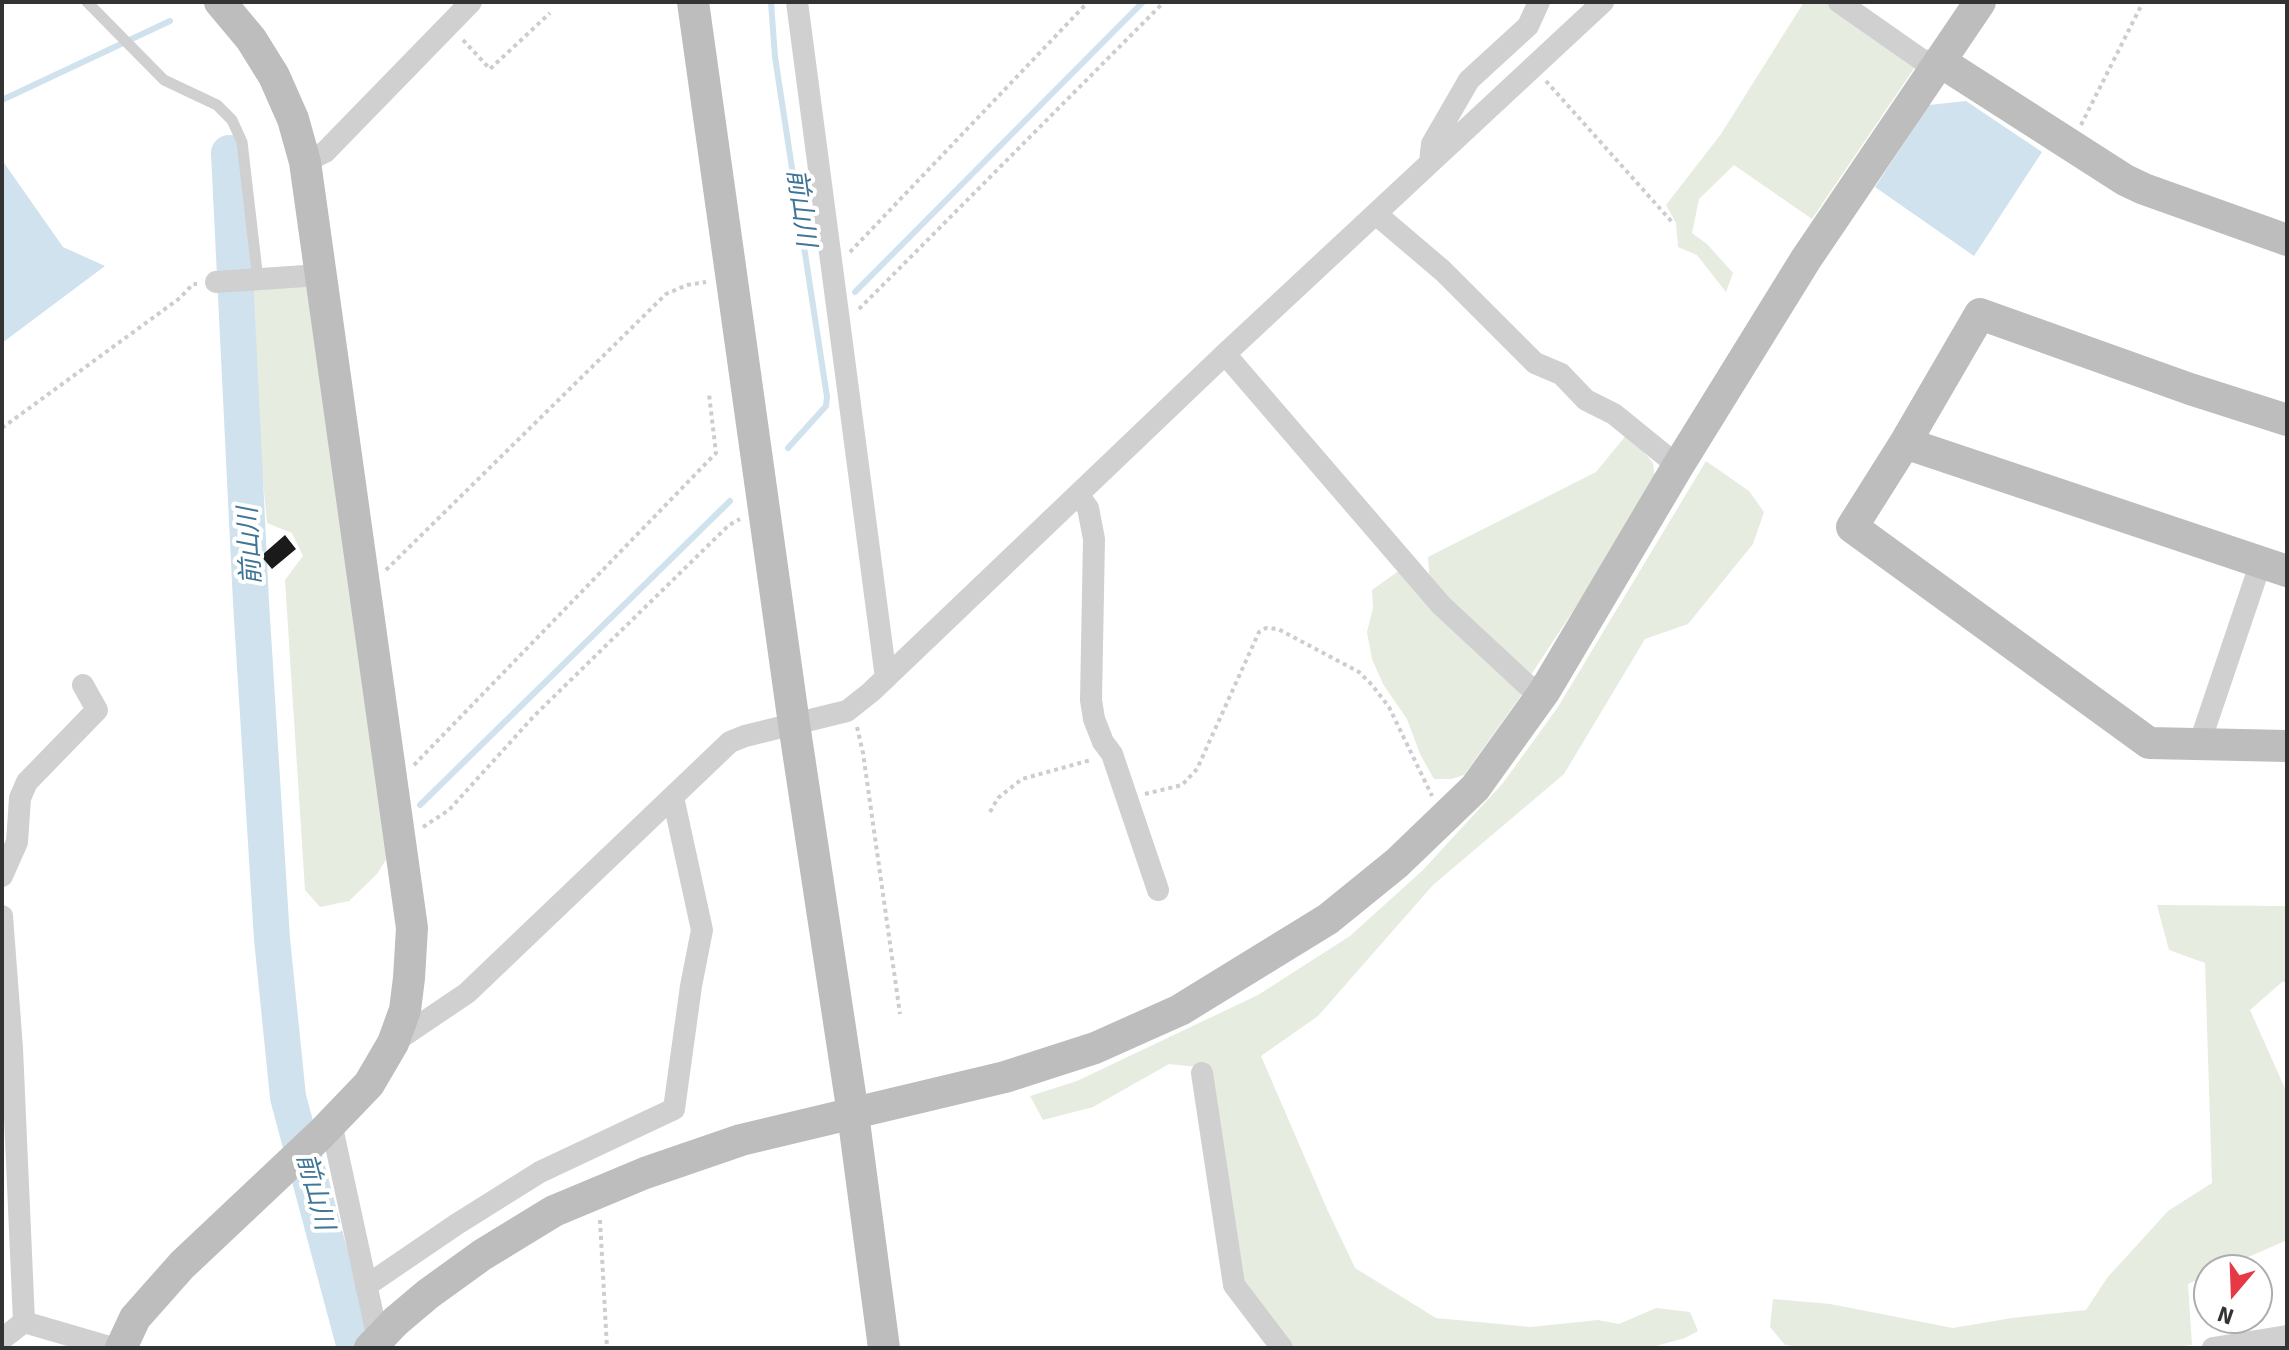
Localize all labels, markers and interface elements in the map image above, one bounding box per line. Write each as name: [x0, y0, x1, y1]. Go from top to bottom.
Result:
water label: 前山川: [779, 167, 821, 249]
water label: 前山川: [233, 506, 269, 586]
water label: 前山川: [289, 1150, 339, 1234]
north arrow: [2193, 1254, 2273, 1334]
text: N: [2214, 1300, 2237, 1331]

